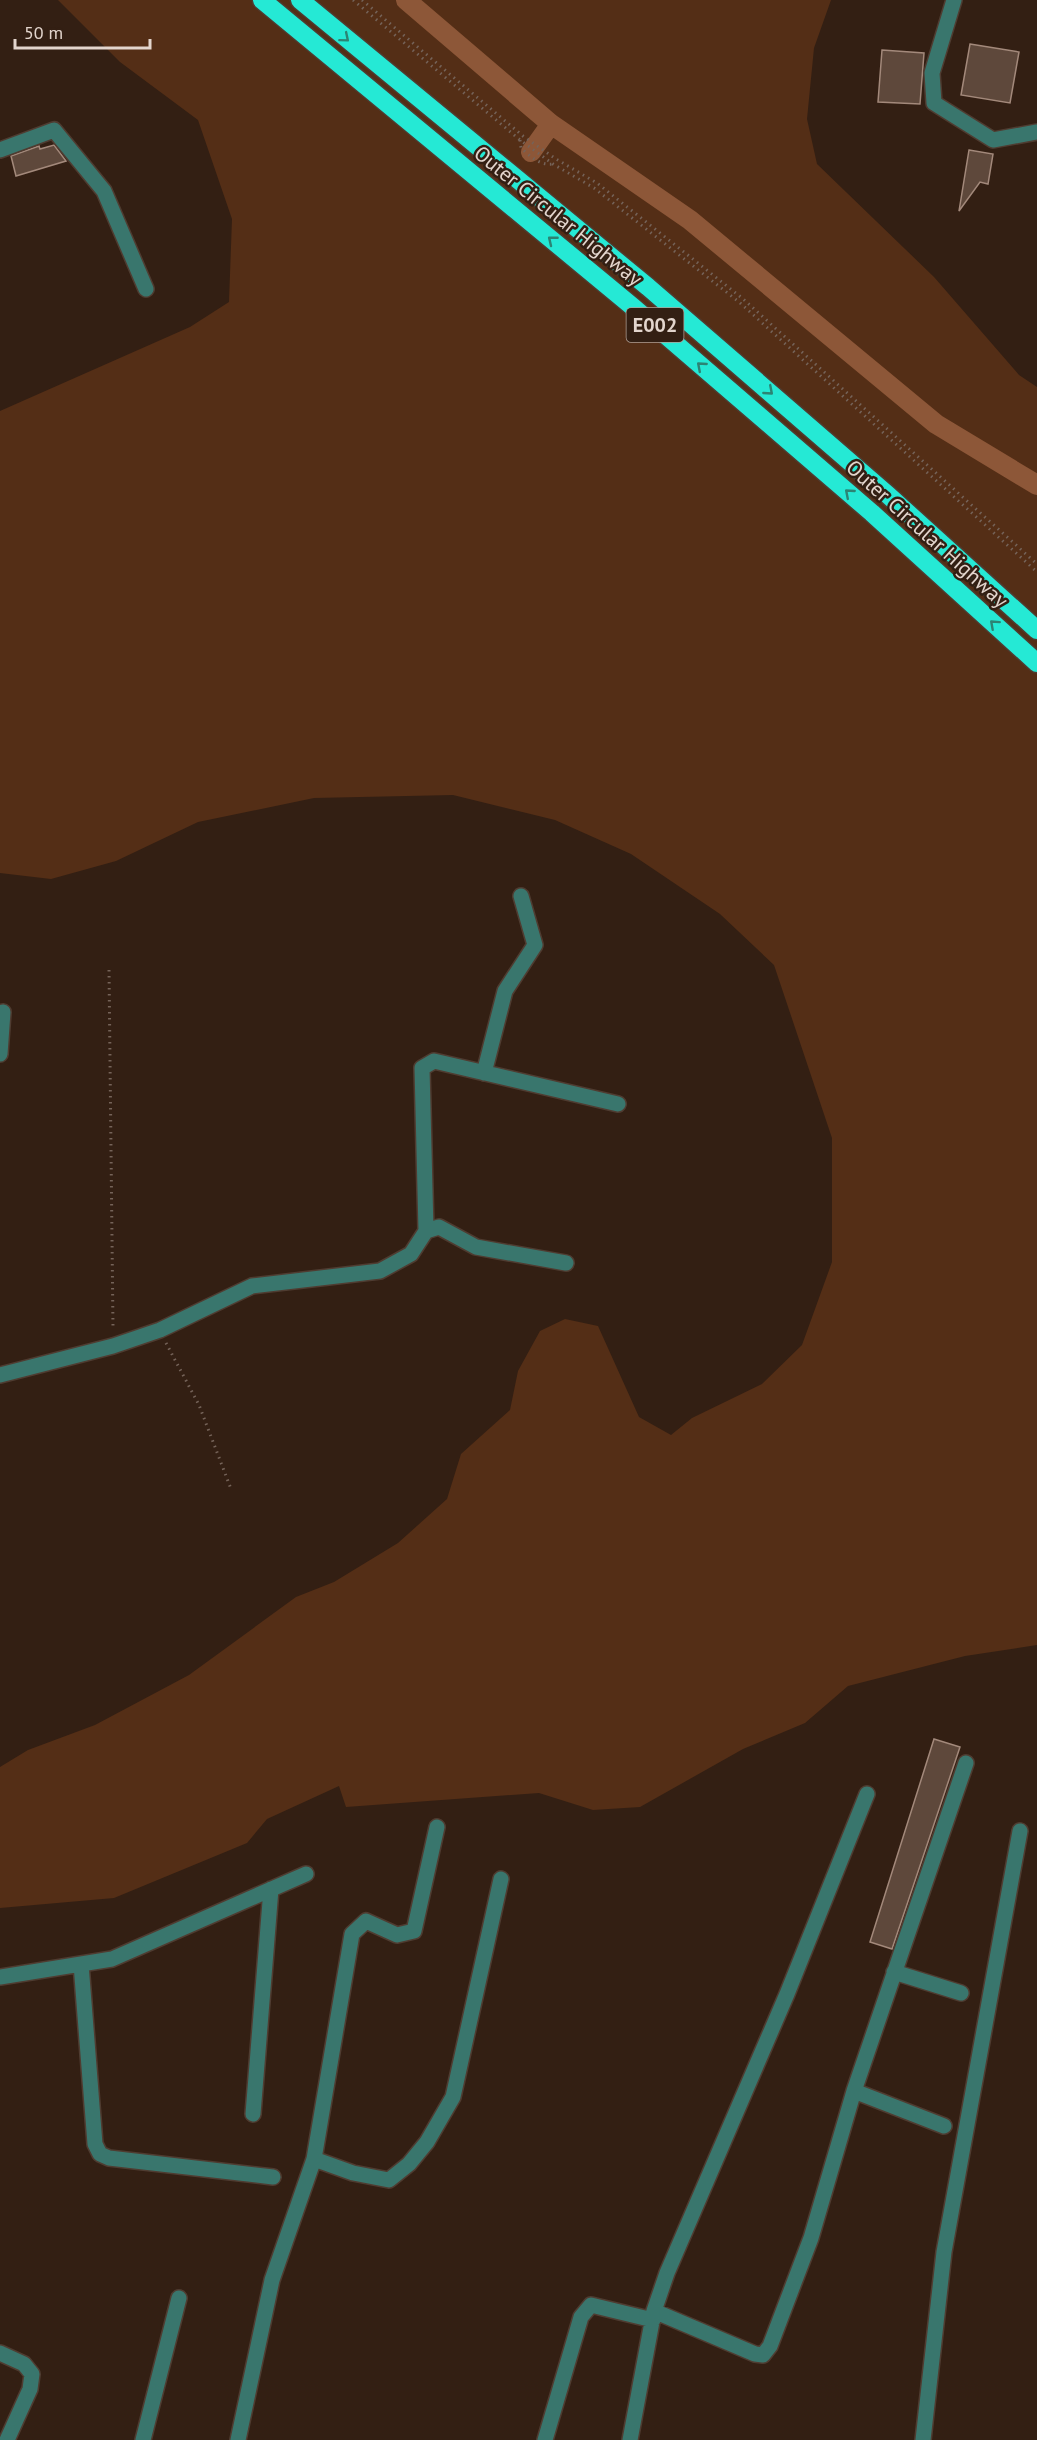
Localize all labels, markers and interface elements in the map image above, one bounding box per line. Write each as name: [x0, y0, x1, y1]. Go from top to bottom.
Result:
scale bar: [15, 12, 150, 50]
text: 50 m: [24, 21, 63, 44]
one-way arrow: [338, 30, 349, 41]
street label: Outer Circular Highway: [469, 139, 648, 292]
one-way arrow: [548, 237, 559, 248]
road number: E002: [626, 308, 684, 342]
one-way arrow: [698, 362, 708, 373]
one-way arrow: [762, 384, 773, 395]
street label: Outer Circular Highway: [841, 454, 1014, 614]
one-way arrow: [845, 489, 856, 500]
one-way arrow: [990, 620, 1001, 631]

